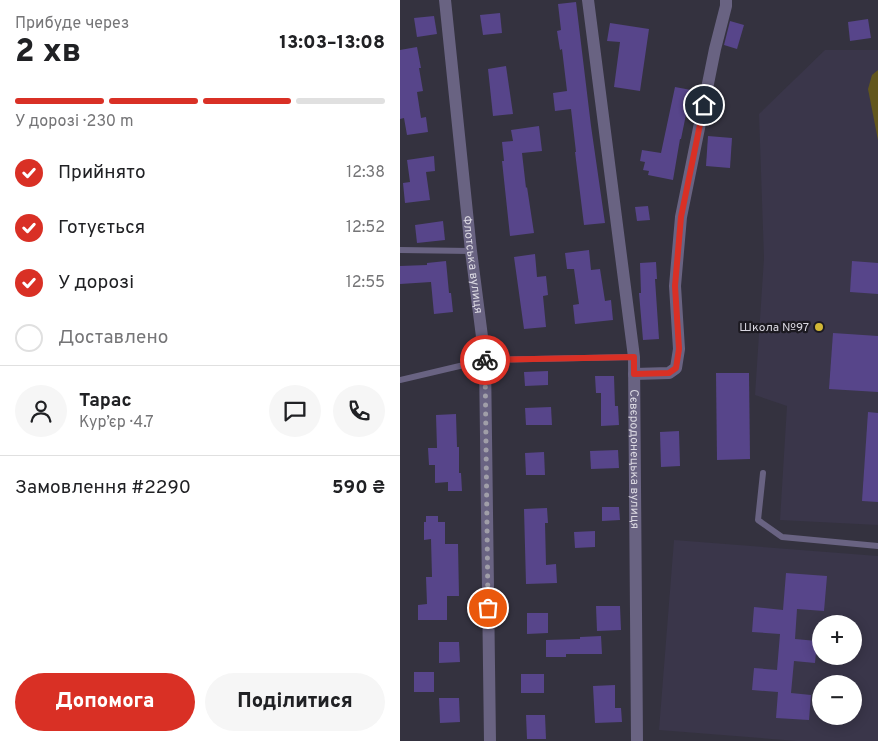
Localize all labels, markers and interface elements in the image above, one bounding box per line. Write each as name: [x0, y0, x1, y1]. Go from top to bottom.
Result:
text: Прибуде через: [15, 14, 129, 34]
text: 13:03–13:08: [279, 31, 385, 55]
text: 2 хв: [15, 33, 81, 73]
pin: [683, 84, 725, 126]
icon: home: [690, 91, 718, 119]
text: У дорозі · 230 m: [15, 112, 133, 132]
icon: check: [15, 159, 43, 187]
text: Прийнято: [58, 161, 146, 185]
text: 12:38: [346, 163, 385, 183]
icon: check: [15, 214, 43, 242]
street label: Флотська вулиця: [458, 215, 486, 315]
text: Готується: [58, 216, 145, 240]
text: 12:52: [346, 218, 385, 238]
icon: check: [15, 269, 43, 297]
text: У дорозі: [58, 271, 134, 295]
text: 12:55: [346, 273, 385, 293]
place label: Школа №97: [739, 320, 809, 336]
marker: Школа №97: [813, 321, 825, 333]
text: Доставлено: [58, 326, 168, 350]
courier: [460, 335, 510, 385]
icon: bike: [471, 346, 499, 374]
button: person: [15, 385, 67, 437]
button: chat: [269, 385, 321, 437]
button: phone: [333, 385, 385, 437]
text: Тарас: [79, 389, 132, 413]
street label: Сєвєродонецька вулиця: [625, 389, 642, 529]
text: Кур’єр · 4.7: [79, 413, 154, 433]
text: Замовлення #2290: [15, 476, 191, 500]
text: 590 ₴: [332, 476, 385, 500]
pin: [467, 587, 509, 629]
icon: bag: [474, 594, 502, 622]
map controls: [812, 615, 862, 725]
button: +: [812, 615, 862, 665]
button: Допомога: [15, 673, 195, 731]
button: Поділитися: [205, 673, 385, 731]
button: −: [812, 675, 862, 725]

